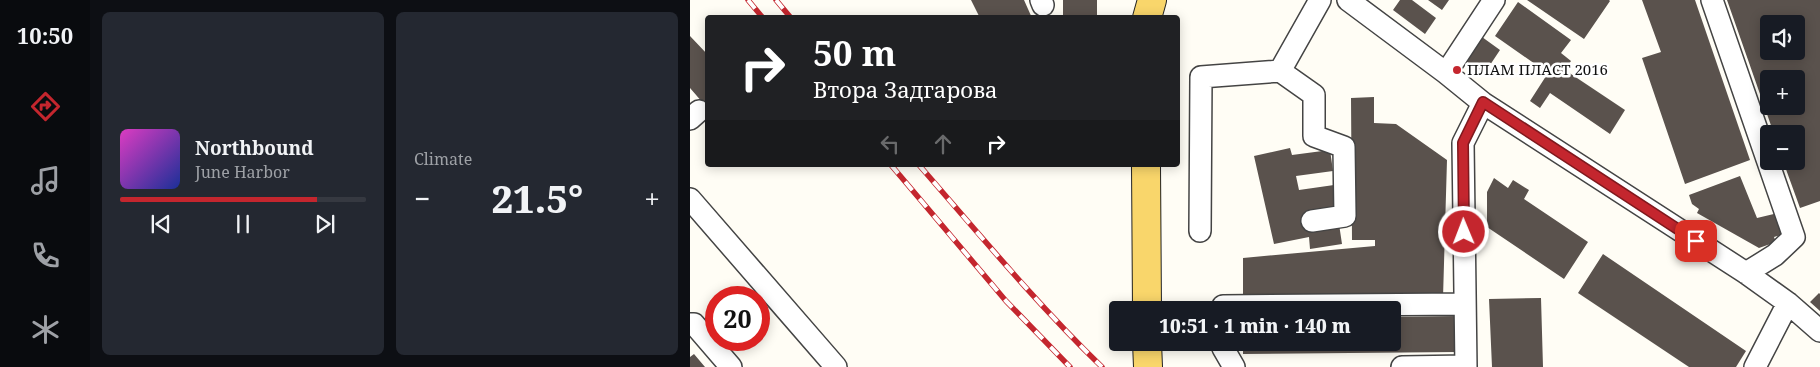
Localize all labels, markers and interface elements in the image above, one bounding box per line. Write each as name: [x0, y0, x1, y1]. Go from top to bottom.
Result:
map controls: [1760, 15, 1805, 170]
button: sound: [1760, 15, 1805, 60]
text: 10:50: [17, 20, 73, 50]
text: 50 m: [813, 29, 896, 76]
icon: right: [730, 35, 795, 100]
place label: ПЛАМ ПЛАСТ 2016: [1467, 59, 1608, 79]
marker: ПЛАМ ПЛАСТ 2016: [1451, 64, 1463, 76]
button: +: [1760, 70, 1805, 115]
text: Втора Задгарова: [813, 74, 998, 104]
icon: directions: [28, 89, 63, 124]
button: −: [1760, 125, 1805, 170]
icon: left: [876, 130, 904, 158]
icon: ahead: [929, 130, 957, 158]
icon: right: [982, 130, 1010, 158]
text: Northbound: [195, 135, 314, 161]
text: Climate: [414, 148, 472, 170]
text: June Harbor: [195, 161, 290, 183]
icon: music: [28, 163, 63, 198]
text: 21.5°: [491, 172, 583, 224]
text: −: [414, 179, 430, 217]
text: +: [644, 179, 660, 217]
position arrow: [1437, 205, 1489, 257]
icon: previous: [147, 210, 175, 238]
icon: pause: [229, 210, 257, 238]
icon: next: [311, 210, 339, 238]
pin: [1675, 220, 1717, 262]
icon: arrive: [1682, 227, 1710, 255]
icon: phone: [28, 238, 63, 273]
speed limit sign: 20: [705, 286, 770, 351]
icon: climate: [28, 312, 63, 347]
text: 10:51 · 1 min · 140 m: [1159, 313, 1351, 339]

